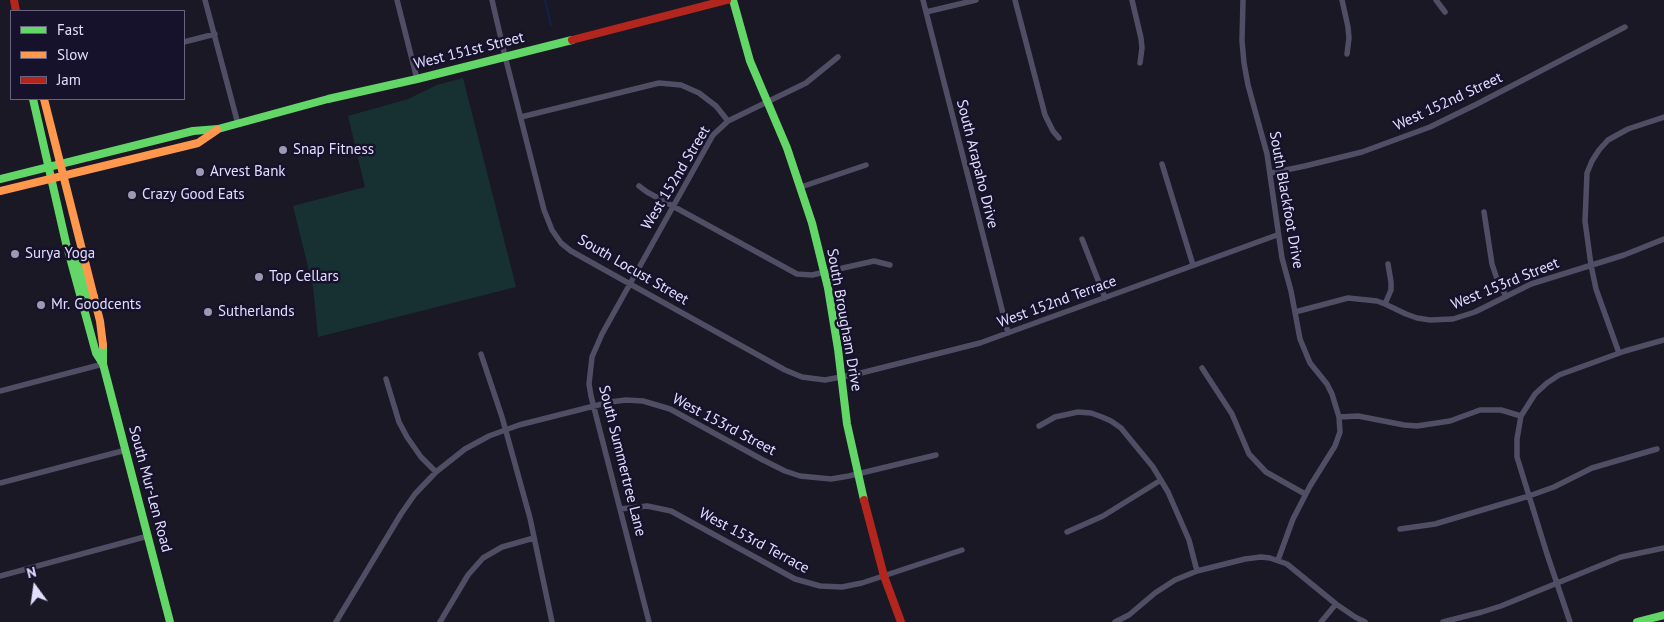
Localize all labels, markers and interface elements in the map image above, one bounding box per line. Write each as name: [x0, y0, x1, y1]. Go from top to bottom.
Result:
legend: [10, 10, 185, 100]
text: Fast: [57, 20, 84, 39]
street label: West 151st Street: [412, 29, 526, 73]
text: Slow: [57, 45, 88, 64]
street label: West 152nd Street: [1391, 69, 1505, 135]
text: Jam: [57, 70, 81, 89]
street label: South Arapaho Drive: [952, 98, 1002, 230]
street label: West 152nd Street: [638, 123, 714, 233]
street label: South Blackfoot Drive: [1265, 130, 1307, 270]
place label: Snap Fitness: [293, 141, 374, 159]
marker: Snap Fitness: [277, 144, 289, 156]
place label: Arvest Bank: [210, 163, 286, 181]
marker: Arvest Bank: [194, 166, 206, 178]
place label: Crazy Good Eats: [142, 186, 245, 204]
marker: Crazy Good Eats: [126, 189, 138, 201]
street label: South Locust Street: [574, 231, 692, 309]
place label: Surya Yoga: [25, 245, 95, 263]
street label: South Brougham Drive: [823, 247, 865, 393]
marker: Surya Yoga: [9, 248, 21, 260]
street label: West 153rd Street: [1448, 254, 1562, 314]
place label: Top Cellars: [269, 268, 339, 286]
marker: Top Cellars: [253, 271, 265, 283]
street label: West 152nd Terrace: [995, 272, 1119, 332]
place label: Mr. Goodcents: [51, 296, 141, 314]
marker: Mr. Goodcents: [35, 299, 47, 311]
place label: Sutherlands: [218, 303, 294, 321]
marker: Sutherlands: [202, 306, 214, 318]
street label: South Summertree Lane: [595, 384, 649, 538]
street label: West 153rd Street: [669, 390, 779, 460]
street label: South Mur-Len Road: [124, 424, 176, 554]
street label: West 153rd Terrace: [696, 504, 812, 578]
north arrow: [10, 562, 60, 612]
text: N: [25, 563, 38, 582]

